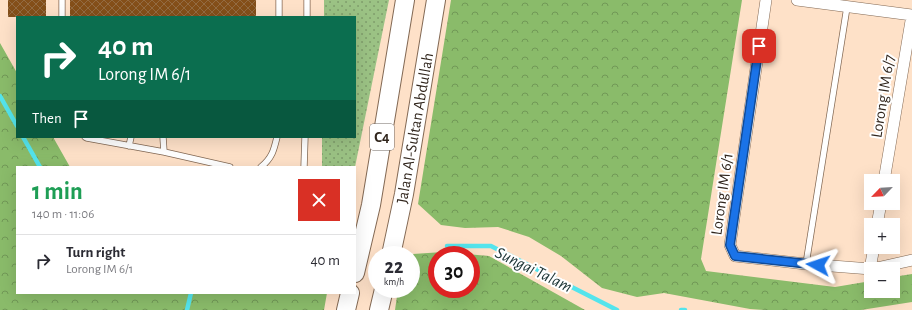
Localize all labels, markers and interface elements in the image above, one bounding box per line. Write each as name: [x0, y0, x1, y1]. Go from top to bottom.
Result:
pin: [742, 29, 776, 63]
icon: right: [32, 32, 84, 84]
text: 40 m: [98, 33, 154, 61]
icon: arrive: [748, 35, 770, 57]
street label: Jalan Al-Sultan Abdullah: [394, 52, 436, 205]
street label: Lorong IM 6/7: [869, 53, 898, 139]
text: Lorong IM 6/1: [98, 66, 191, 84]
icon: arrive: [70, 108, 92, 130]
text: Then: [32, 111, 62, 126]
road number: C4: [370, 124, 394, 150]
street label: Lorong IM 6/1: [708, 152, 736, 236]
north arrow: [864, 174, 900, 210]
map controls: [864, 174, 900, 298]
button: close: [298, 179, 340, 221]
text: 1 min: [32, 180, 83, 204]
text: 140 m · 11:06: [32, 208, 94, 221]
button: +: [864, 218, 900, 254]
water label: Sungai Talam: [493, 244, 575, 295]
position arrow: [797, 244, 839, 286]
text: Turn right: [66, 245, 125, 260]
speed limit sign: 30: [428, 246, 480, 298]
icon: right: [32, 250, 54, 272]
text: 40 m: [310, 253, 340, 268]
text: 22: [385, 257, 403, 277]
button: −: [864, 262, 900, 298]
text: Lorong IM 6/1: [66, 263, 133, 276]
text: km/h: [384, 277, 404, 287]

